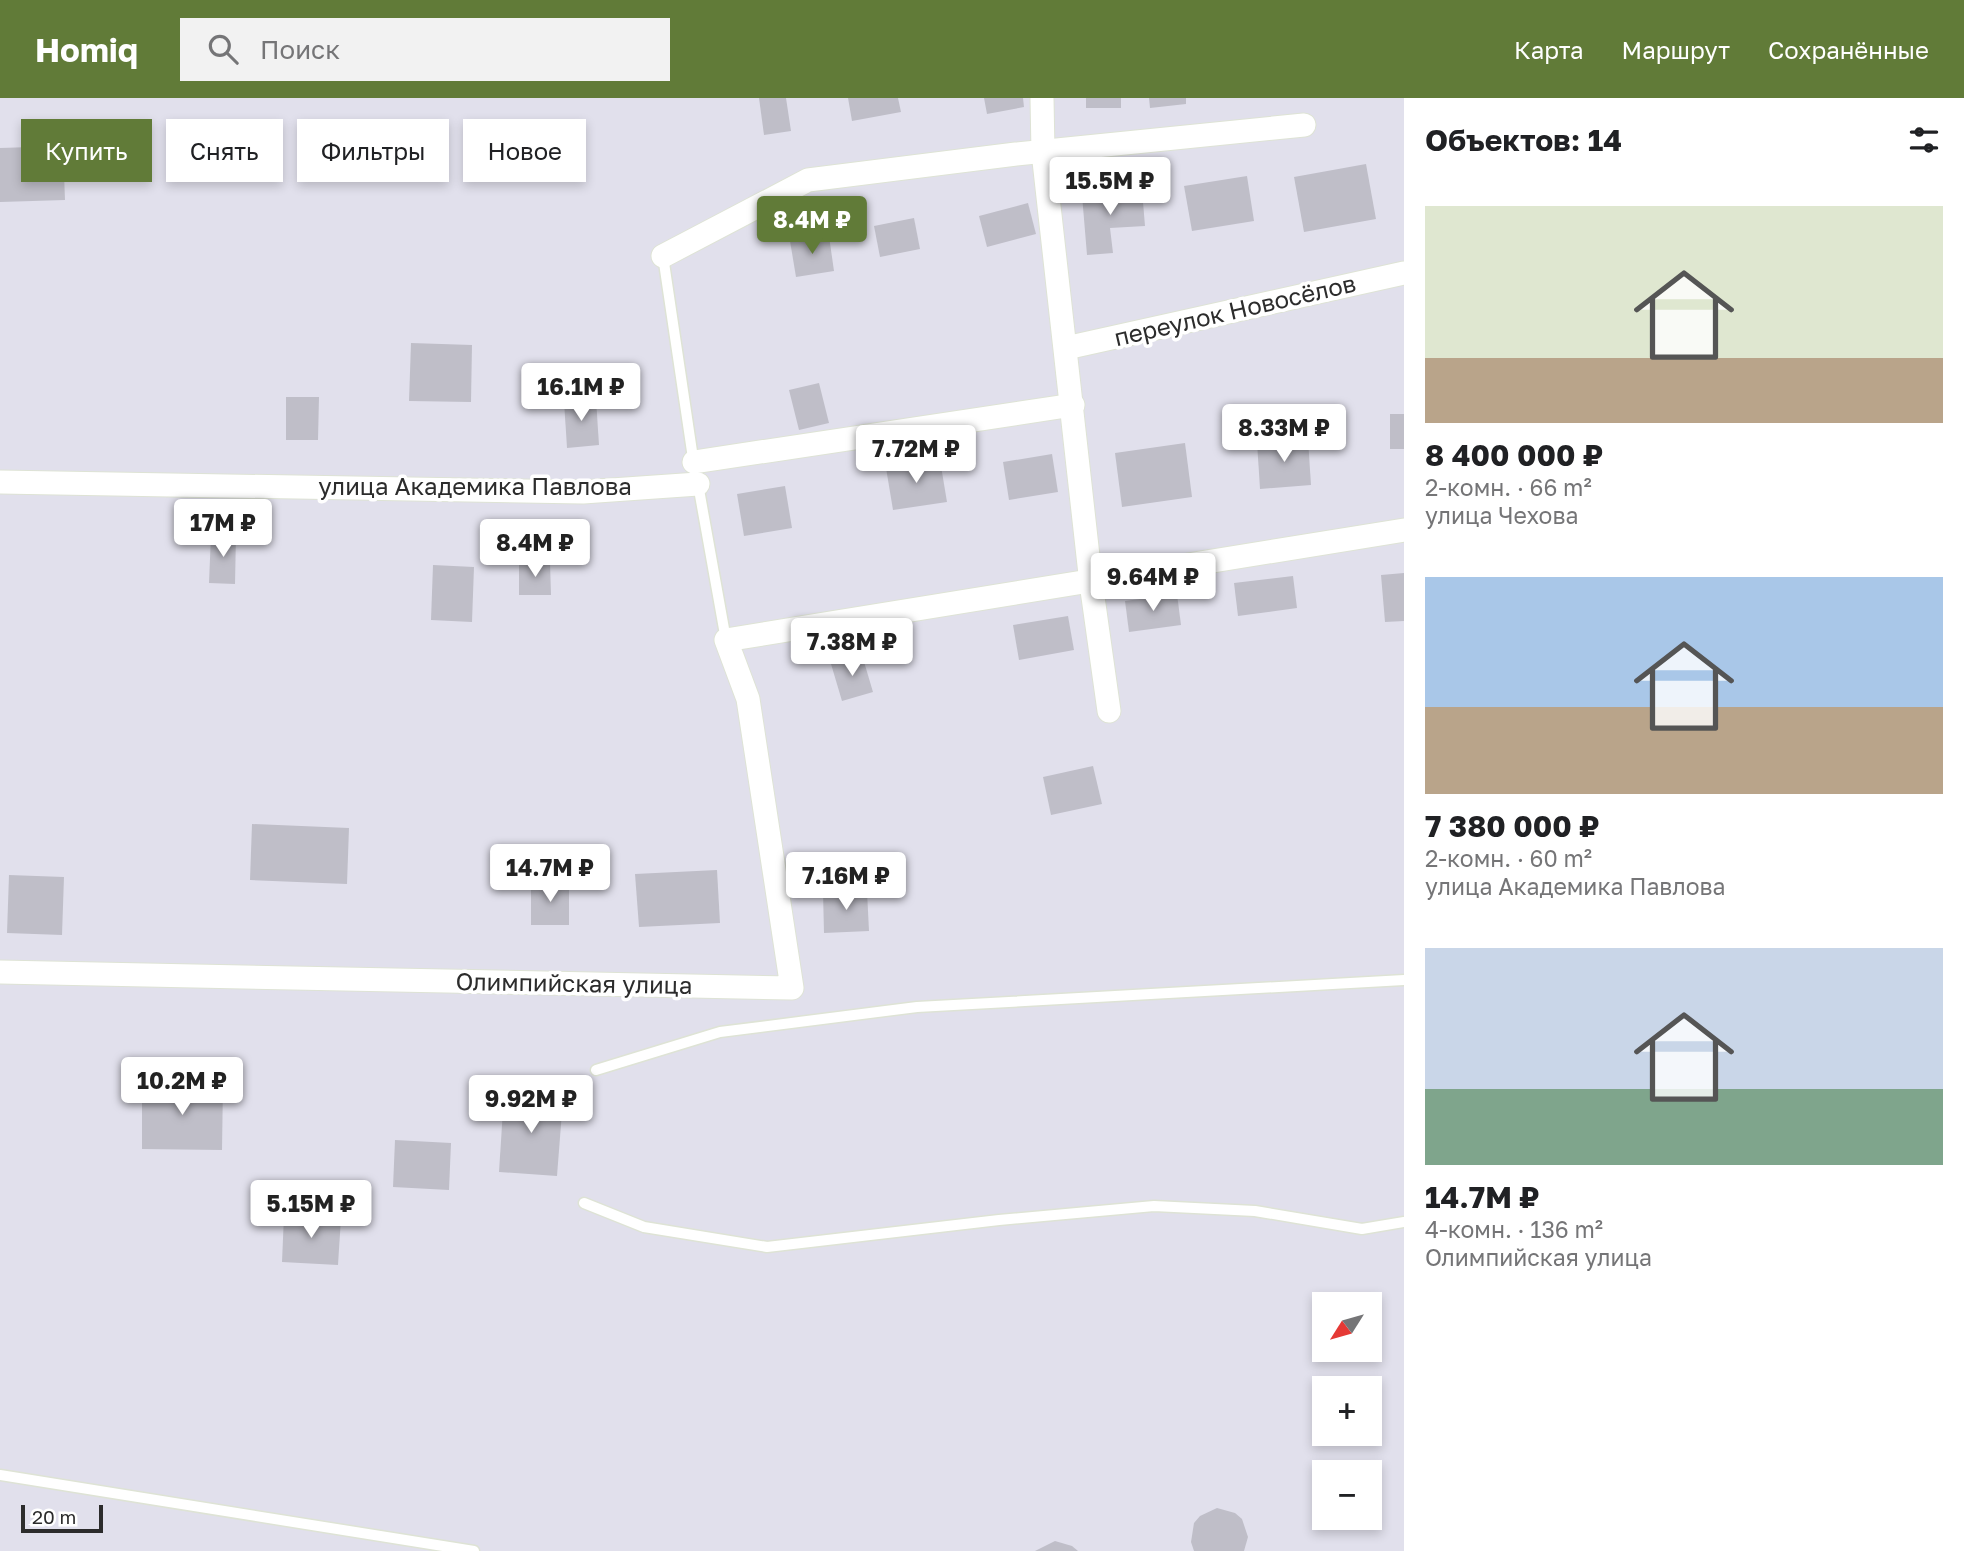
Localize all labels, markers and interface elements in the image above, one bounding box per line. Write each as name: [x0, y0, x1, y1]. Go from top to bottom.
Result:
search box: [180, 18, 670, 81]
text: Homiq: [35, 30, 138, 69]
icon: search: [204, 30, 242, 68]
text: Поиск: [260, 34, 340, 65]
text: Карта: [1514, 35, 1584, 64]
text: Маршрут: [1622, 35, 1730, 64]
text: Сохранённые: [1768, 35, 1929, 64]
chip: Купить: [21, 119, 152, 182]
chip: Снять: [166, 119, 283, 182]
chip: Фильтры: [297, 119, 449, 182]
chip: Новое: [463, 119, 586, 182]
icon: filters: [1905, 121, 1943, 159]
text: Объектов: 14: [1425, 122, 1622, 158]
pin: 15.5M ₽: [1045, 158, 1175, 217]
text: 15.5M ₽: [1065, 166, 1155, 194]
pin: 8.4M ₽: [755, 197, 869, 256]
text: 8.4M ₽: [773, 205, 851, 233]
icon: home: [1621, 252, 1747, 378]
street label: переулок Новосёлов: [1111, 268, 1358, 351]
pin: 16.1M ₽: [516, 364, 646, 423]
text: 16.1M ₽: [537, 372, 625, 400]
pin: 8.33M ₽: [1219, 404, 1349, 464]
text: 8.33M ₽: [1238, 413, 1330, 441]
pin: 7.72M ₽: [851, 426, 981, 485]
text: 7.72M ₽: [872, 434, 960, 462]
text: 8 400 000 ₽: [1425, 437, 1603, 473]
street label: улица Академика Павлова: [318, 471, 632, 500]
text: 2-комн. · 66 m²: [1425, 473, 1592, 501]
pin: 17M ₽: [174, 500, 272, 559]
text: улица Чехова: [1425, 501, 1578, 529]
text: 17M ₽: [190, 508, 256, 536]
pin: 8.4M ₽: [478, 519, 592, 579]
text: 8.4M ₽: [496, 528, 574, 556]
pin: 9.64M ₽: [1088, 554, 1218, 613]
text: 9.64M ₽: [1107, 562, 1199, 590]
pin: 7.38M ₽: [787, 618, 917, 678]
icon: home: [1621, 623, 1747, 749]
text: 7.38M ₽: [807, 627, 897, 655]
text: 7 380 000 ₽: [1425, 808, 1600, 844]
pin: 14.7M ₽: [485, 844, 615, 904]
text: 2-комн. · 60 m²: [1425, 844, 1592, 872]
pin: 7.16M ₽: [781, 852, 911, 912]
text: 14.7M ₽: [506, 853, 594, 881]
text: 7.16M ₽: [802, 861, 890, 889]
text: улица Академика Павлова: [1425, 872, 1726, 900]
street label: Олимпийская улица: [455, 966, 693, 999]
icon: home: [1621, 994, 1747, 1120]
pin: 10.2M ₽: [117, 1058, 247, 1117]
text: 10.2M ₽: [137, 1066, 227, 1094]
pin: 9.92M ₽: [466, 1076, 596, 1135]
text: 9.92M ₽: [485, 1084, 577, 1112]
text: 14.7M ₽: [1425, 1179, 1540, 1215]
pin: 5.15M ₽: [246, 1180, 376, 1240]
text: 5.15M ₽: [266, 1189, 356, 1217]
text: 4-комн. · 136 m²: [1425, 1215, 1603, 1243]
text: Олимпийская улица: [1425, 1243, 1652, 1271]
north arrow: [1312, 1292, 1382, 1362]
map controls: [1312, 1292, 1382, 1530]
button: +: [1312, 1376, 1382, 1446]
button: −: [1312, 1460, 1382, 1530]
scale bar: [21, 1502, 103, 1534]
text: 20 m: [32, 1505, 76, 1528]

